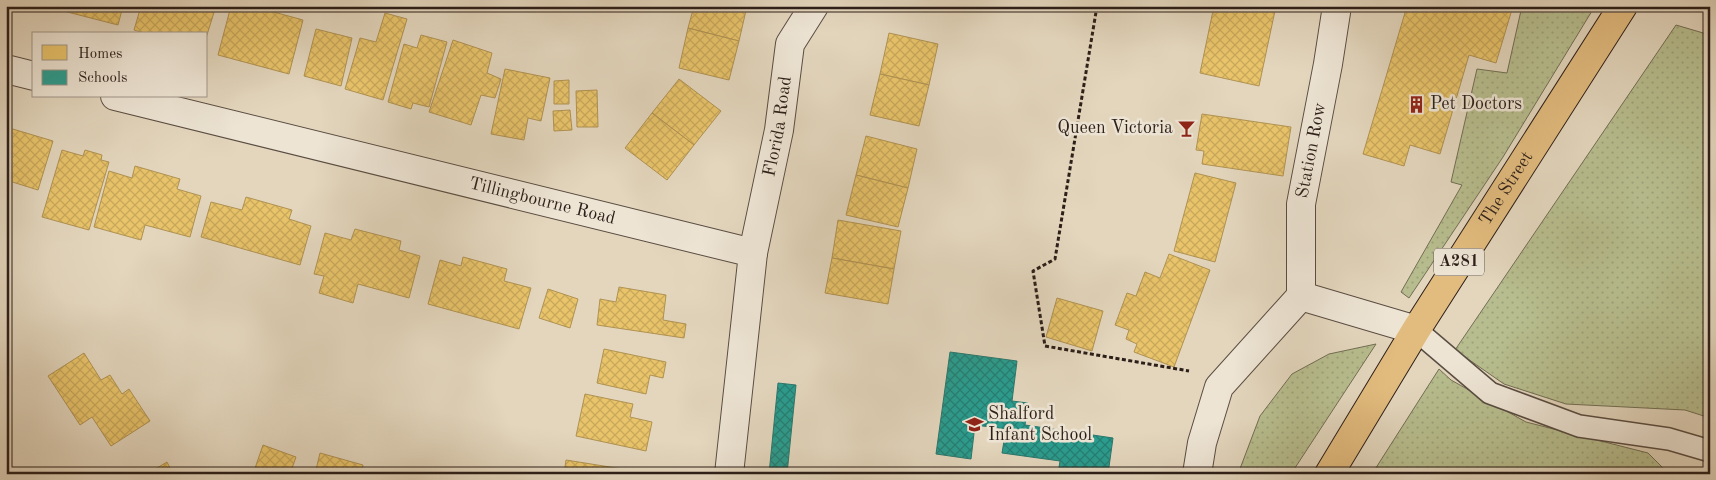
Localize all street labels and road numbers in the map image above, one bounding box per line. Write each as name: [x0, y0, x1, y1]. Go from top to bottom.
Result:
street label: Florida Road: [760, 75, 795, 178]
street label: Station Row: [1293, 101, 1329, 200]
street label: The Street: [1476, 149, 1536, 229]
street label: Tillingbourne Road: [467, 174, 617, 228]
road number: A281: [1434, 248, 1484, 276]

